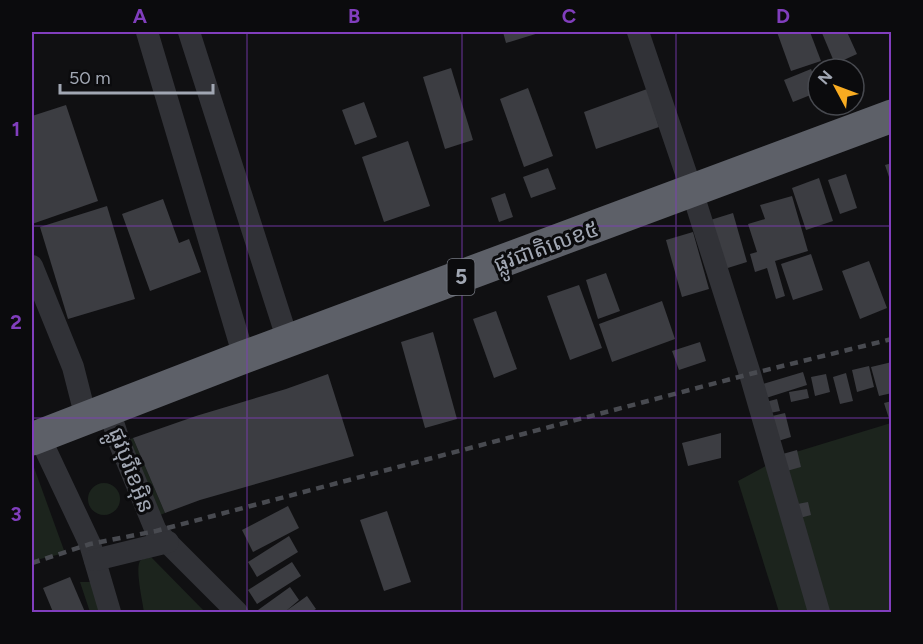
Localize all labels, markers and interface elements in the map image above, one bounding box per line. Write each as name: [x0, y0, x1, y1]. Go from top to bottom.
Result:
text: A: [133, 4, 148, 28]
text: B: [348, 4, 360, 28]
text: C: [562, 4, 576, 28]
text: D: [776, 4, 790, 28]
scale bar: [60, 57, 213, 95]
north arrow: [806, 57, 866, 117]
text: 50 m: [69, 67, 111, 89]
text: N: [814, 67, 836, 88]
text: 1: [12, 117, 20, 141]
street label: ផ្លូវជាតិលេខ៥: [490, 215, 605, 284]
road number: 5: [448, 259, 474, 295]
text: 2: [10, 310, 22, 334]
street label: ផ្លូវបុរីខេអ៊ិន: [97, 423, 160, 519]
text: 3: [10, 502, 22, 526]

